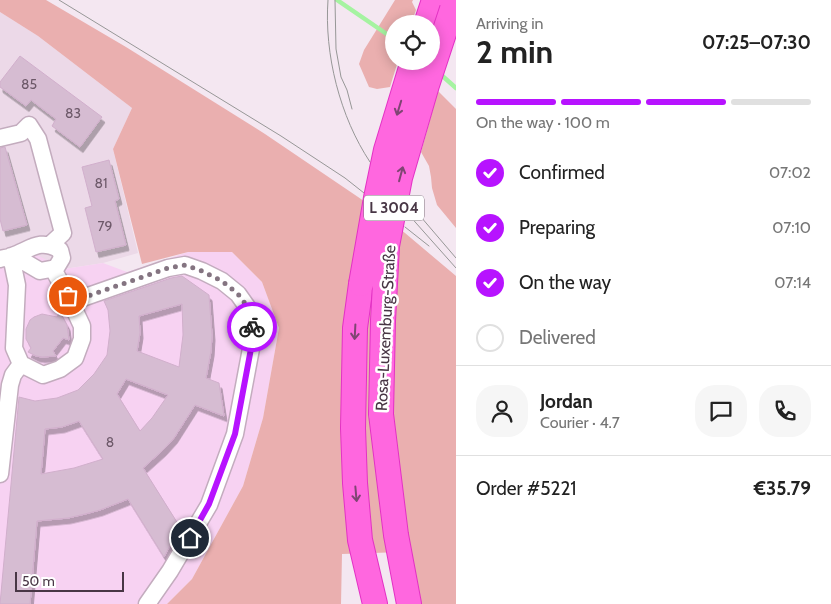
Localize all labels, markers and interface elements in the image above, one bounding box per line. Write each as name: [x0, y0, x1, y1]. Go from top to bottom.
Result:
text: Arriving in: [476, 14, 543, 33]
map controls: [385, 15, 440, 70]
button: locate: [385, 15, 440, 70]
text: 07:25–07:30: [702, 31, 811, 54]
text: 2 min: [476, 32, 553, 71]
house number: 85: [21, 75, 37, 93]
one-way arrow: [393, 99, 403, 115]
house number: 83: [65, 104, 81, 122]
text: On the way · 100 m: [476, 113, 610, 132]
icon: check: [476, 159, 504, 187]
text: Confirmed: [519, 161, 605, 184]
text: 07:02: [769, 163, 811, 182]
one-way arrow: [397, 166, 406, 182]
house number: 81: [94, 174, 108, 192]
road number: L 3004: [364, 196, 424, 220]
icon: check: [476, 214, 504, 242]
text: Preparing: [519, 216, 595, 239]
house number: 79: [98, 217, 113, 235]
text: 07:10: [772, 218, 811, 237]
street label: Rosa-Luxemburg-Straße: [372, 245, 399, 412]
icon: check: [476, 269, 504, 297]
text: On the way: [519, 271, 611, 294]
text: 07:14: [774, 273, 811, 292]
pin: [47, 275, 89, 317]
icon: bag: [54, 282, 82, 310]
courier: [227, 302, 277, 352]
icon: bike: [238, 313, 266, 341]
one-way arrow: [351, 324, 360, 340]
text: Delivered: [519, 326, 596, 349]
button: person: [476, 385, 528, 437]
button: chat: [695, 385, 747, 437]
button: phone: [759, 385, 811, 437]
text: Jordan: [540, 390, 593, 413]
text: Courier · 4.7: [540, 413, 620, 432]
house number: 8: [106, 433, 114, 451]
text: Order #5221: [476, 477, 577, 500]
text: €35.79: [754, 477, 811, 500]
one-way arrow: [351, 486, 361, 502]
pin: [169, 517, 211, 559]
icon: home: [176, 524, 204, 552]
scale bar: [15, 569, 124, 592]
text: 50 m: [22, 572, 55, 590]

